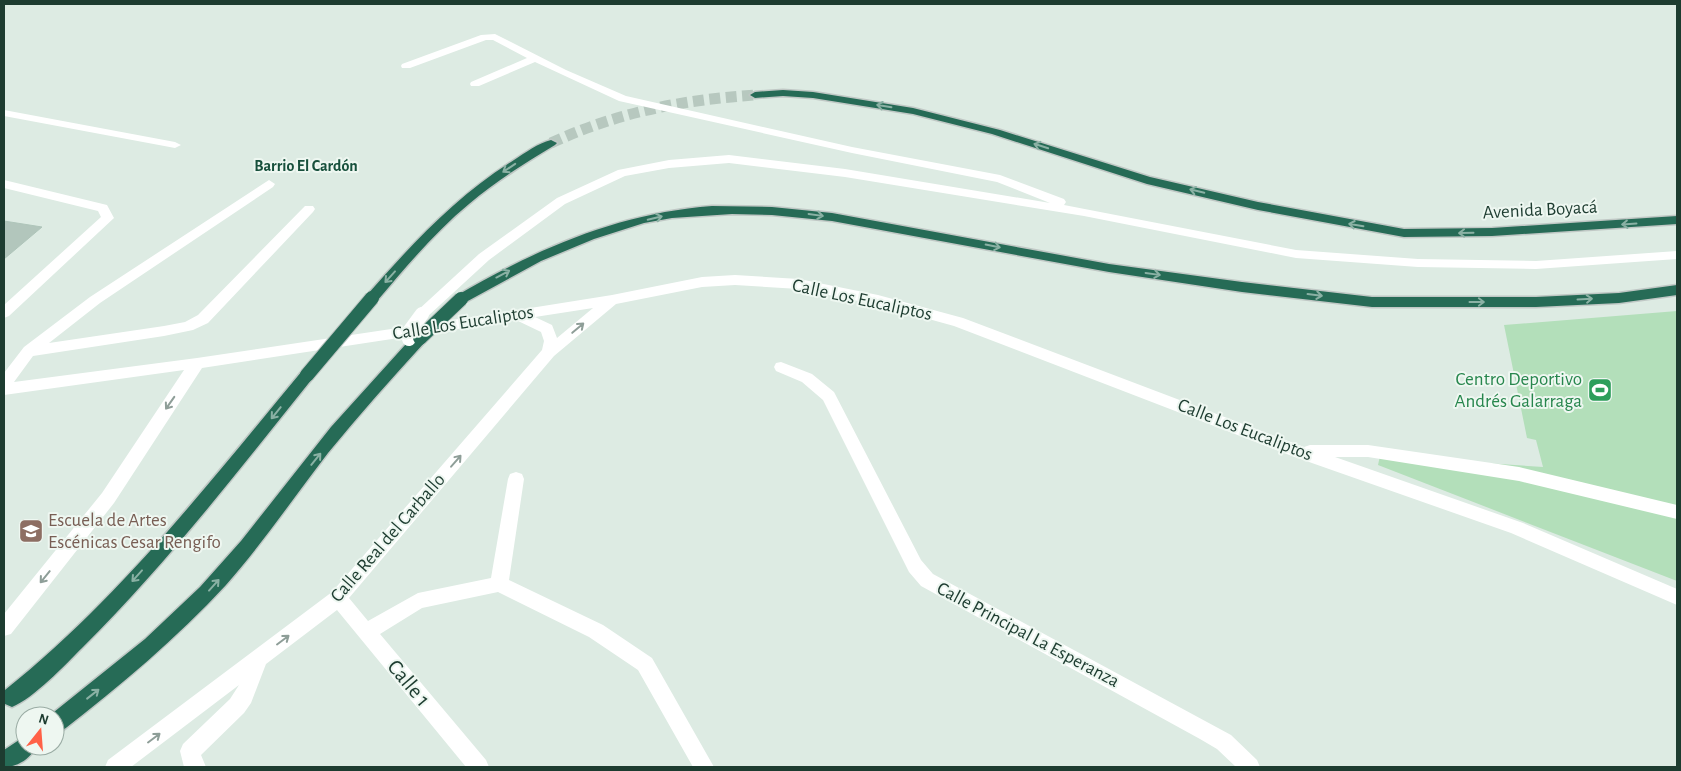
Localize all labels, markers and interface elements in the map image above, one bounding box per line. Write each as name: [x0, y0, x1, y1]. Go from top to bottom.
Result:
one-way arrow: [876, 100, 892, 110]
one-way arrow: [1033, 141, 1049, 151]
district label: Barrio El Cardón: [254, 158, 358, 174]
one-way arrow: [503, 163, 517, 173]
one-way arrow: [1189, 186, 1205, 195]
street label: Avenida Boyacá: [1482, 197, 1598, 222]
one-way arrow: [808, 210, 824, 220]
one-way arrow: [646, 213, 662, 222]
one-way arrow: [1621, 219, 1637, 228]
one-way arrow: [1348, 220, 1364, 230]
one-way arrow: [1459, 228, 1475, 238]
one-way arrow: [985, 242, 1001, 251]
one-way arrow: [495, 269, 510, 279]
one-way arrow: [1145, 270, 1161, 280]
one-way arrow: [385, 271, 396, 284]
street label: Calle Los Eucaliptos: [790, 276, 934, 324]
one-way arrow: [1306, 290, 1322, 300]
one-way arrow: [1577, 295, 1593, 304]
one-way arrow: [1468, 297, 1484, 307]
street label: Calle Los Eucaliptos: [391, 302, 535, 344]
one-way arrow: [571, 323, 584, 334]
place label: Centro Deportivo Andrés Galarraga: [1455, 370, 1582, 411]
sports icon: Centro Deportivo Andrés Galarraga: [1587, 377, 1613, 403]
one-way arrow: [165, 395, 175, 409]
street label: Calle Los Eucaliptos: [1175, 396, 1315, 464]
one-way arrow: [271, 406, 282, 419]
one-way arrow: [310, 453, 321, 466]
one-way arrow: [450, 454, 462, 467]
street label: Calle Real del Carballo: [327, 470, 449, 606]
place label: Escuela de Artes Escénicas Cesar Rengifo: [48, 511, 221, 552]
school or university icon: Escuela de Artes Escénicas Cesar Rengifo: [18, 518, 44, 544]
one-way arrow: [131, 570, 143, 583]
one-way arrow: [39, 571, 50, 584]
one-way arrow: [208, 579, 219, 592]
street label: Calle Principal La Esperanza: [934, 579, 1123, 691]
one-way arrow: [276, 634, 289, 645]
street label: Calle 1: [383, 655, 435, 711]
one-way arrow: [86, 689, 100, 699]
north arrow: [15, 706, 65, 756]
text: N: [37, 711, 50, 728]
one-way arrow: [147, 733, 161, 743]

